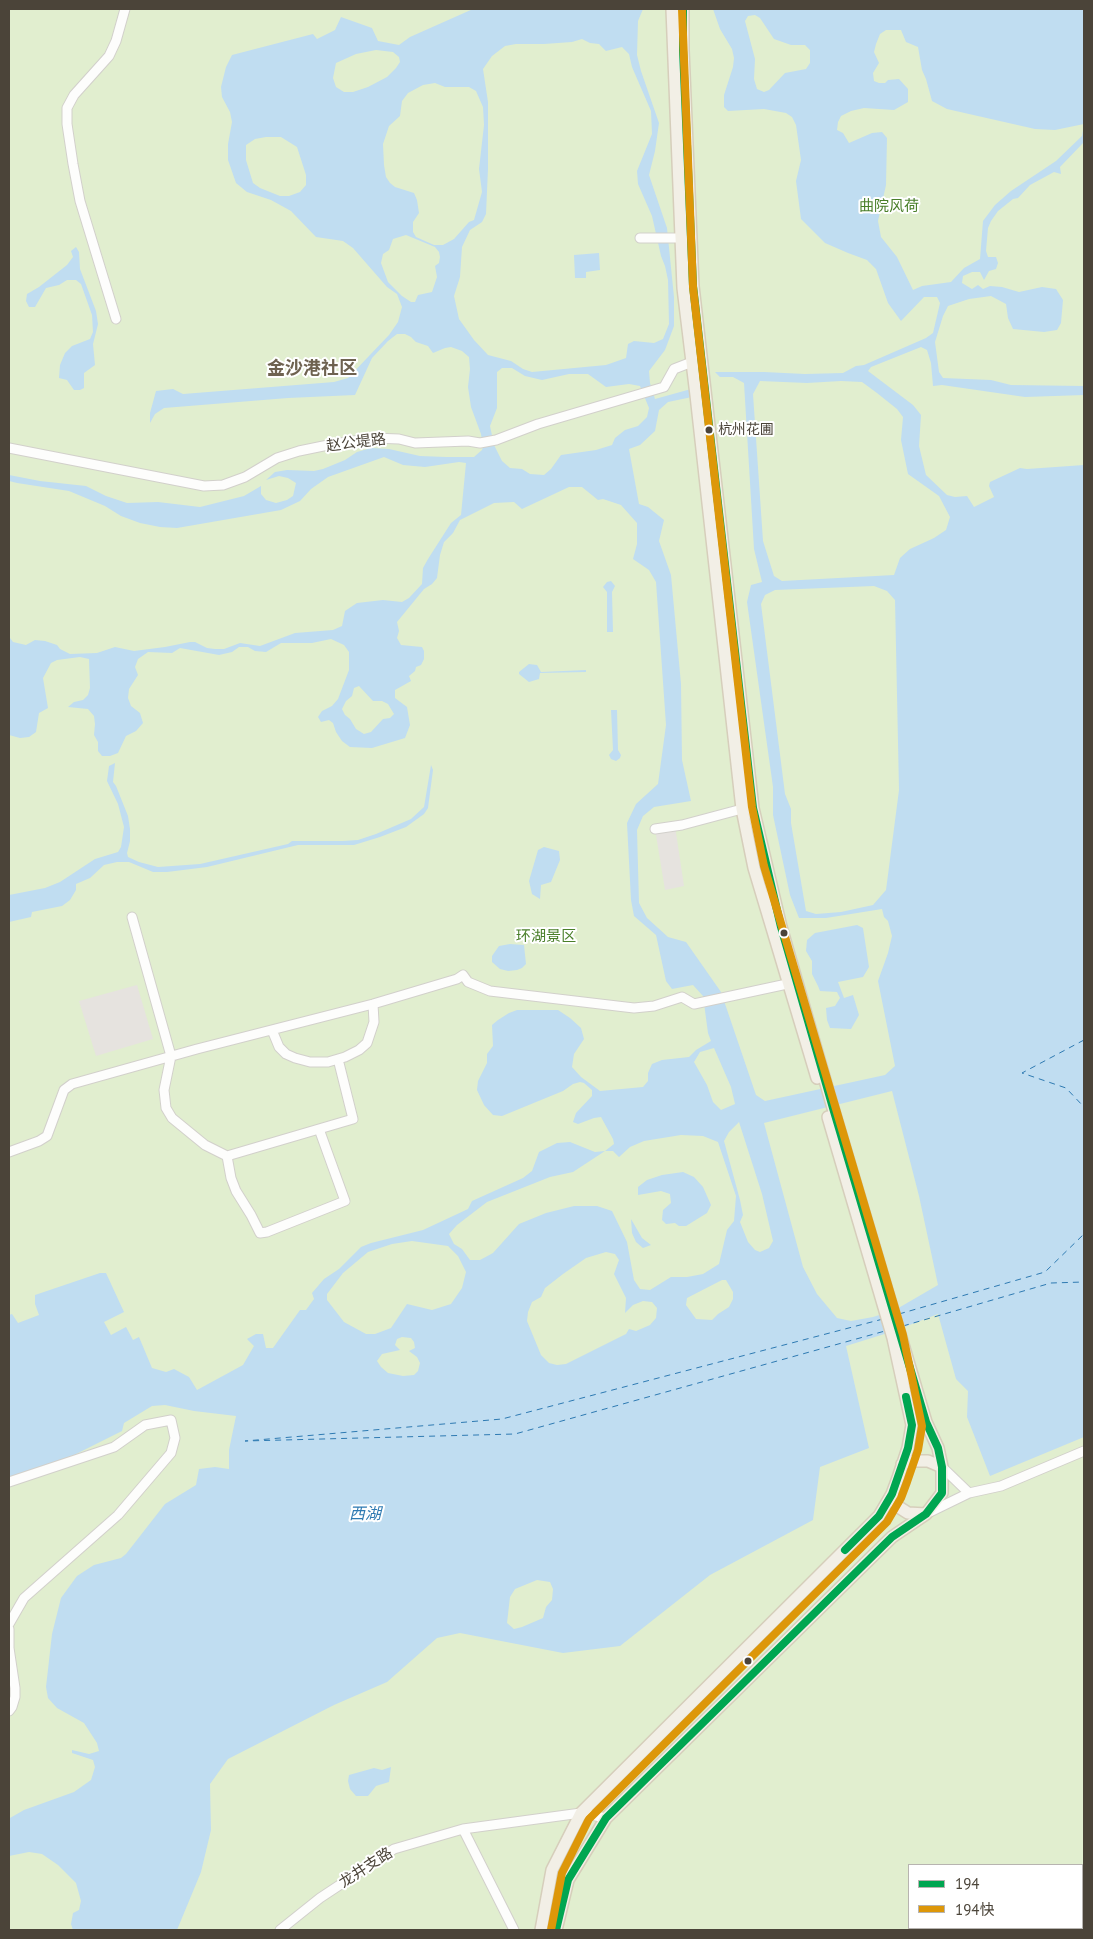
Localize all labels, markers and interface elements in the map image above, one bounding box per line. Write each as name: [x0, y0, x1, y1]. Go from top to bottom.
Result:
park label: 曲院风荷: [859, 198, 919, 216]
district label: 金沙港社区: [267, 358, 357, 380]
place label: 杭州花圃: [718, 422, 774, 438]
marker: 杭州花圃: [704, 425, 714, 435]
street label: 赵公堤路: [325, 430, 387, 456]
park label: 环湖景区: [516, 928, 576, 946]
unlabelled marker: [779, 928, 789, 938]
water label: 西湖: [349, 1504, 381, 1524]
unlabelled marker: [743, 1656, 753, 1666]
street label: 龙井支路: [336, 1844, 396, 1892]
legend: [908, 1864, 1083, 1929]
text: 194: [955, 1874, 980, 1893]
text: 194快: [955, 1900, 995, 1919]

